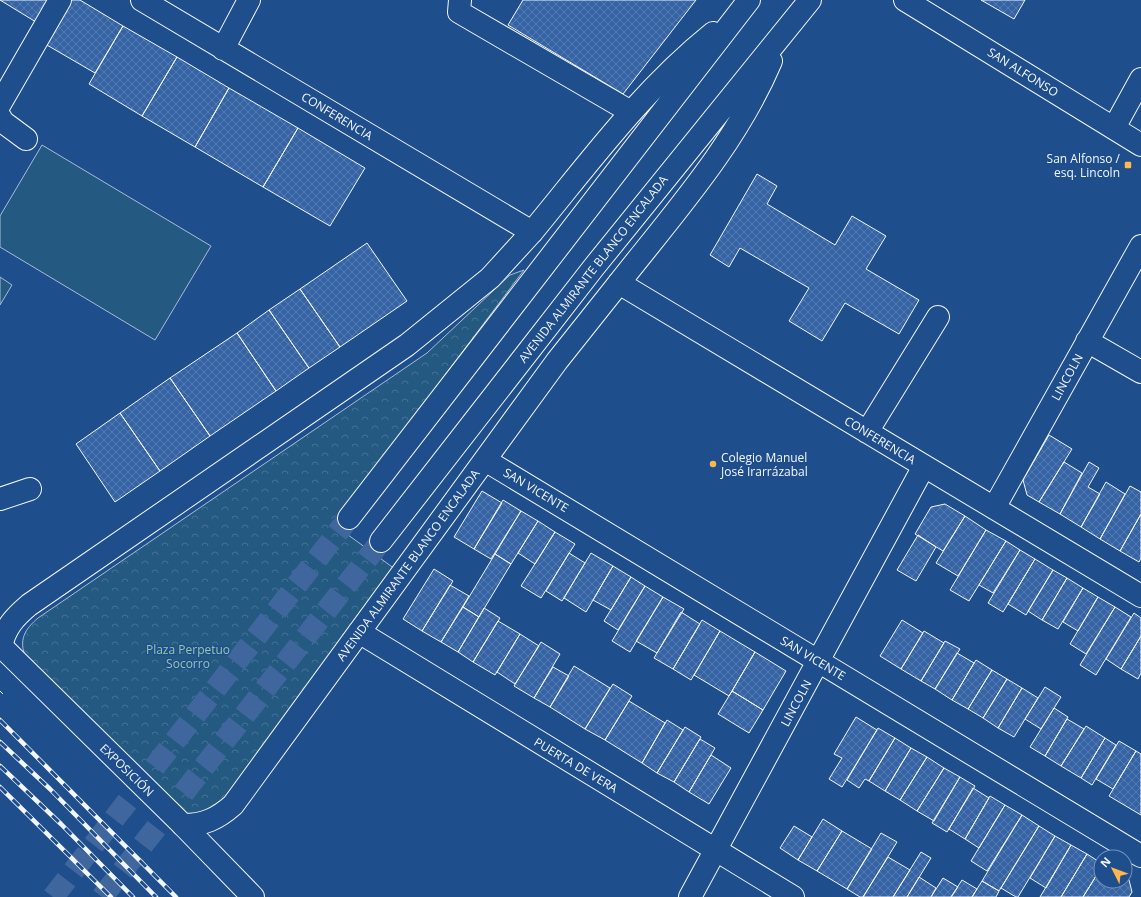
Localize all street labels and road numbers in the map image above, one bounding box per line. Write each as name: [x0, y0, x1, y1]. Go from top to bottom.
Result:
street label: SAN ALFONSO: [984, 43, 1062, 101]
street label: CONFERENCIA: [298, 88, 376, 144]
street label: AVENIDA ALMIRANTE BLANCO ENCALADA: [514, 172, 672, 366]
street label: LINCOLN: [1047, 351, 1087, 403]
street label: CONFERENCIA: [841, 412, 919, 468]
street label: SAN VICENTE: [500, 464, 572, 516]
street label: AVENIDA ALMIRANTE BLANCO ENCALADA: [333, 465, 484, 664]
street label: SAN VICENTE: [777, 632, 849, 684]
street label: LINCOLN: [777, 677, 815, 729]
street label: PUERTA DE VERA: [531, 733, 621, 797]
street label: EXPOSICIÓN: [96, 740, 158, 800]

